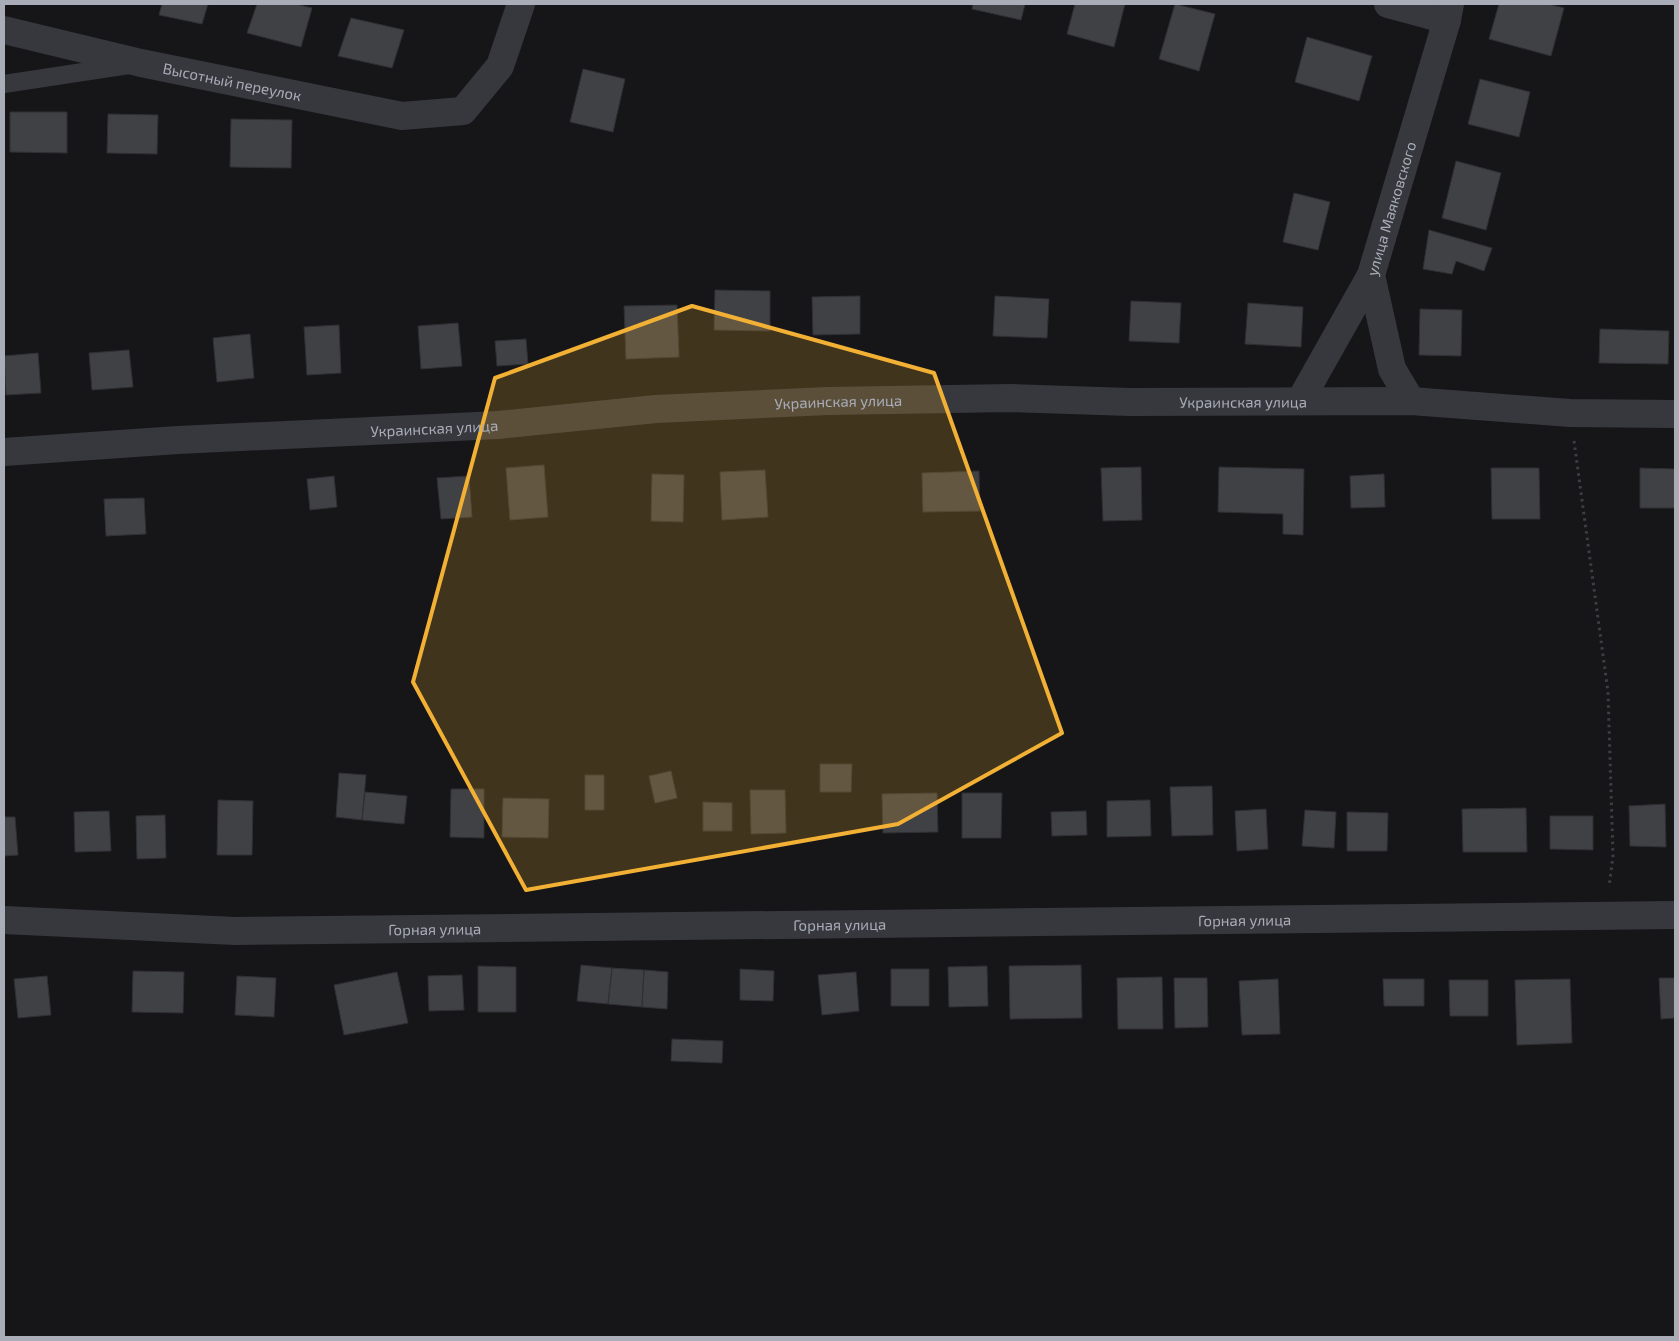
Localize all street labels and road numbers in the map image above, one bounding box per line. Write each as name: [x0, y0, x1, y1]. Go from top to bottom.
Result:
street label: Высотный переулок: [161, 59, 303, 104]
street label: улица Маяковского: [1362, 139, 1419, 278]
street label: Украинская улица: [774, 391, 902, 412]
street label: Украинская улица: [1179, 392, 1307, 412]
street label: Украинская улица: [370, 416, 499, 440]
street label: Горная улица: [1198, 910, 1291, 930]
street label: Горная улица: [793, 915, 886, 934]
street label: Горная улица: [388, 919, 481, 939]

